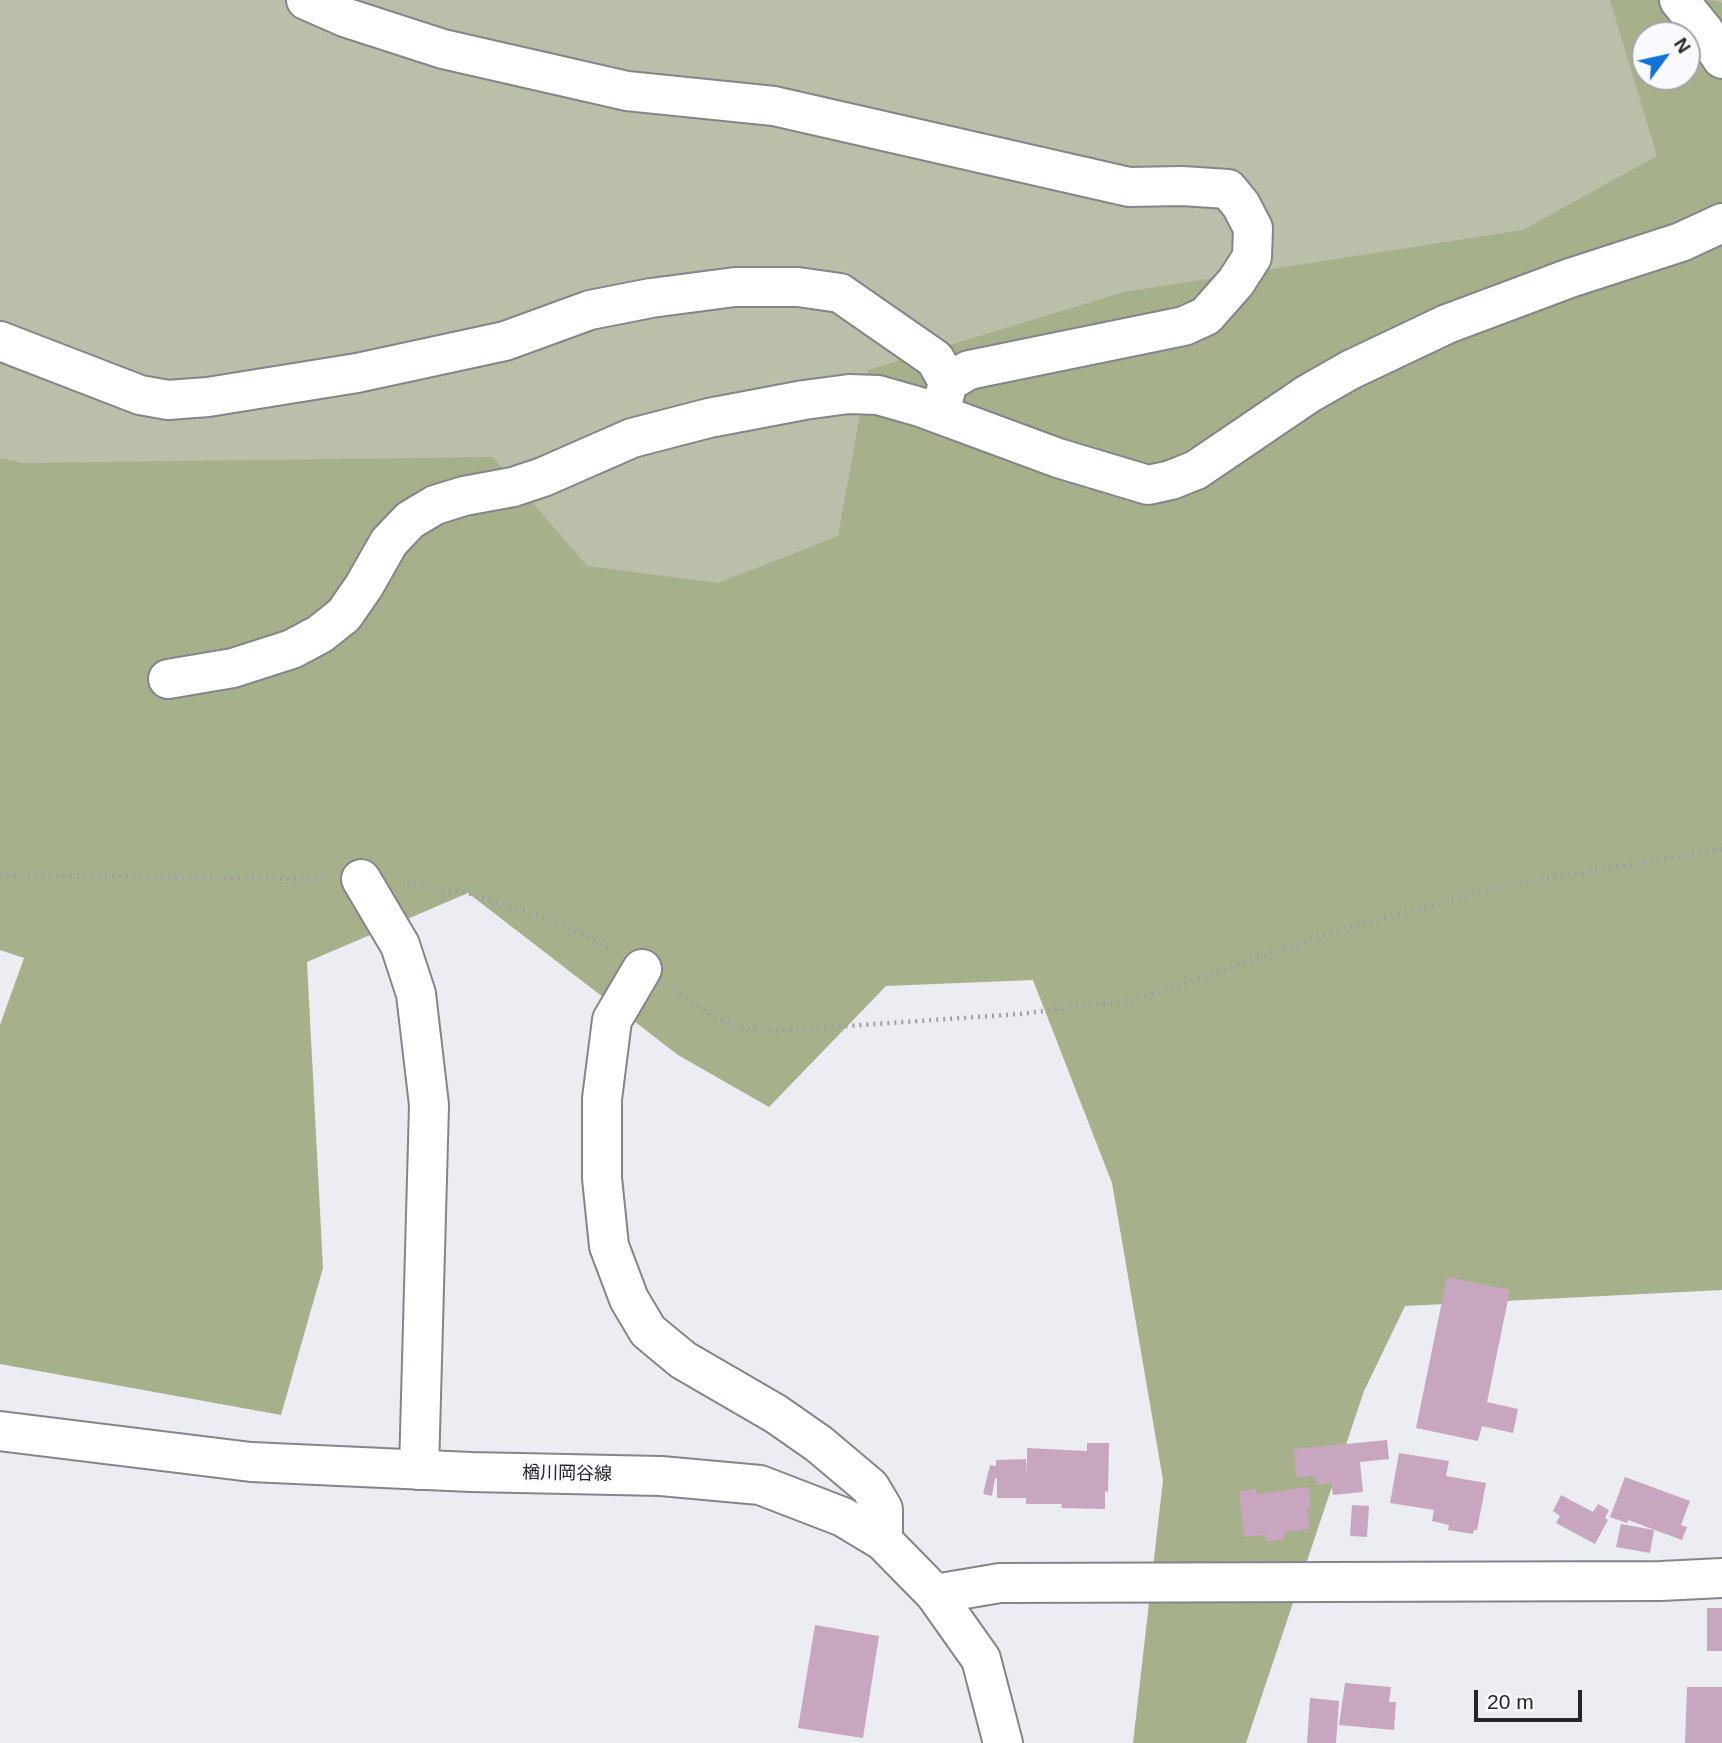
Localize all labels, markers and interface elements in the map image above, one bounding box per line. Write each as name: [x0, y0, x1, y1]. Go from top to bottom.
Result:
north arrow: [1631, 21, 1701, 91]
text: N: [1670, 34, 1695, 57]
street label: 楢川岡谷線: [522, 1462, 612, 1486]
scale bar: [1477, 1676, 1586, 1720]
text: 20 m: [1487, 1690, 1534, 1713]

